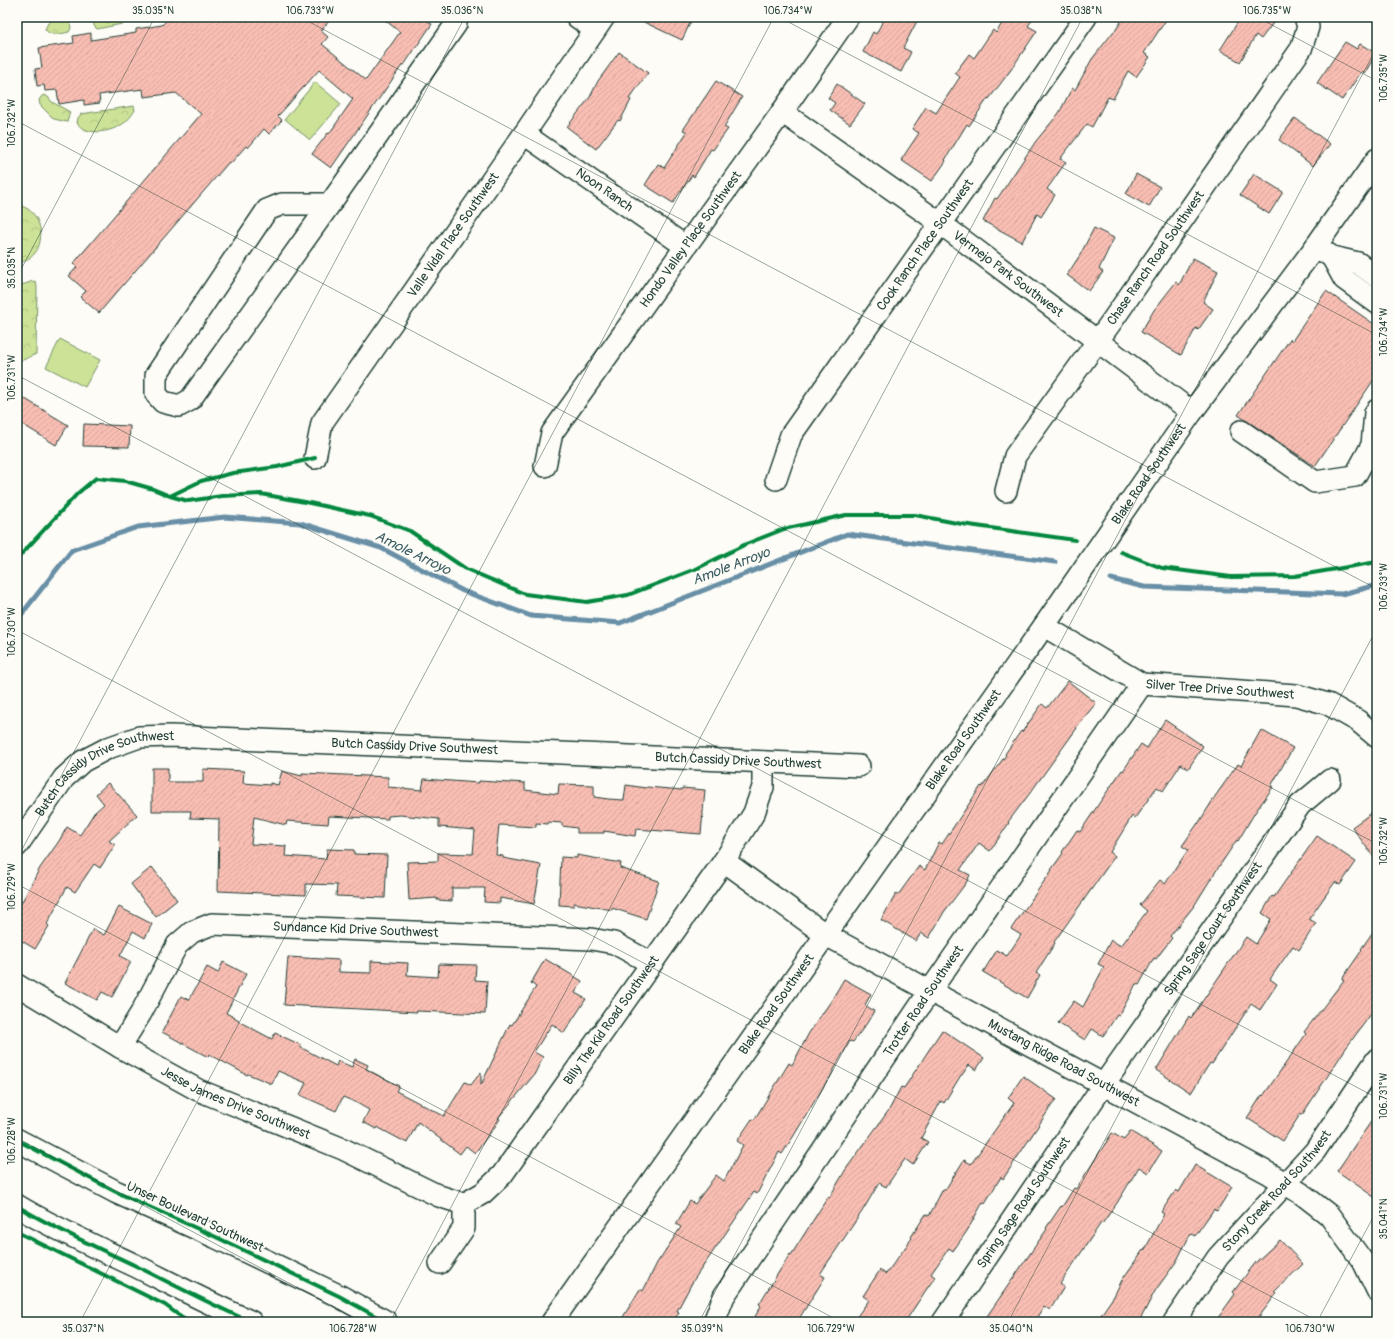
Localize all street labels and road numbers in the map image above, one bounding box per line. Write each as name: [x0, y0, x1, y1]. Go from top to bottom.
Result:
street label: Noon Ranch: [573, 165, 636, 215]
street label: Hondo Valley Place Southwest: [636, 167, 746, 311]
street label: Valle Vidal Place Southwest: [404, 169, 503, 301]
street label: Cook Ranch Place Southwest: [873, 176, 977, 314]
street label: Chase Ranch Road Southwest: [1104, 187, 1208, 328]
street label: Vermejo Park Southwest: [950, 227, 1067, 321]
street label: Blake Road Southwest: [1108, 420, 1190, 528]
street label: Silver Tree Drive Southwest: [1145, 676, 1296, 703]
street label: Blake Road Southwest: [922, 686, 1005, 793]
street label: Butch Cassidy Drive Southwest: [32, 728, 175, 820]
street label: Butch Cassidy Drive Southwest: [331, 735, 499, 758]
street label: Butch Cassidy Drive Southwest: [655, 749, 823, 772]
street label: Spring Sage Court Southwest: [1161, 858, 1266, 999]
street label: Sundance Kid Drive Southwest: [273, 918, 439, 941]
street label: Trotter Road Southwest: [880, 942, 967, 1060]
street label: Blake Road Southwest: [735, 950, 818, 1058]
street label: Billy The Kid Road Southwest: [560, 952, 663, 1088]
street label: Mustang Ridge Road Southwest: [985, 1016, 1143, 1111]
street label: Jesse James Drive Southwest: [158, 1063, 313, 1143]
street label: Stony Creek Road Southwest: [1219, 1126, 1335, 1255]
street label: Spring Sage Road Southwest: [974, 1133, 1074, 1272]
street label: Unser Boulevard Southwest: [124, 1178, 267, 1256]

